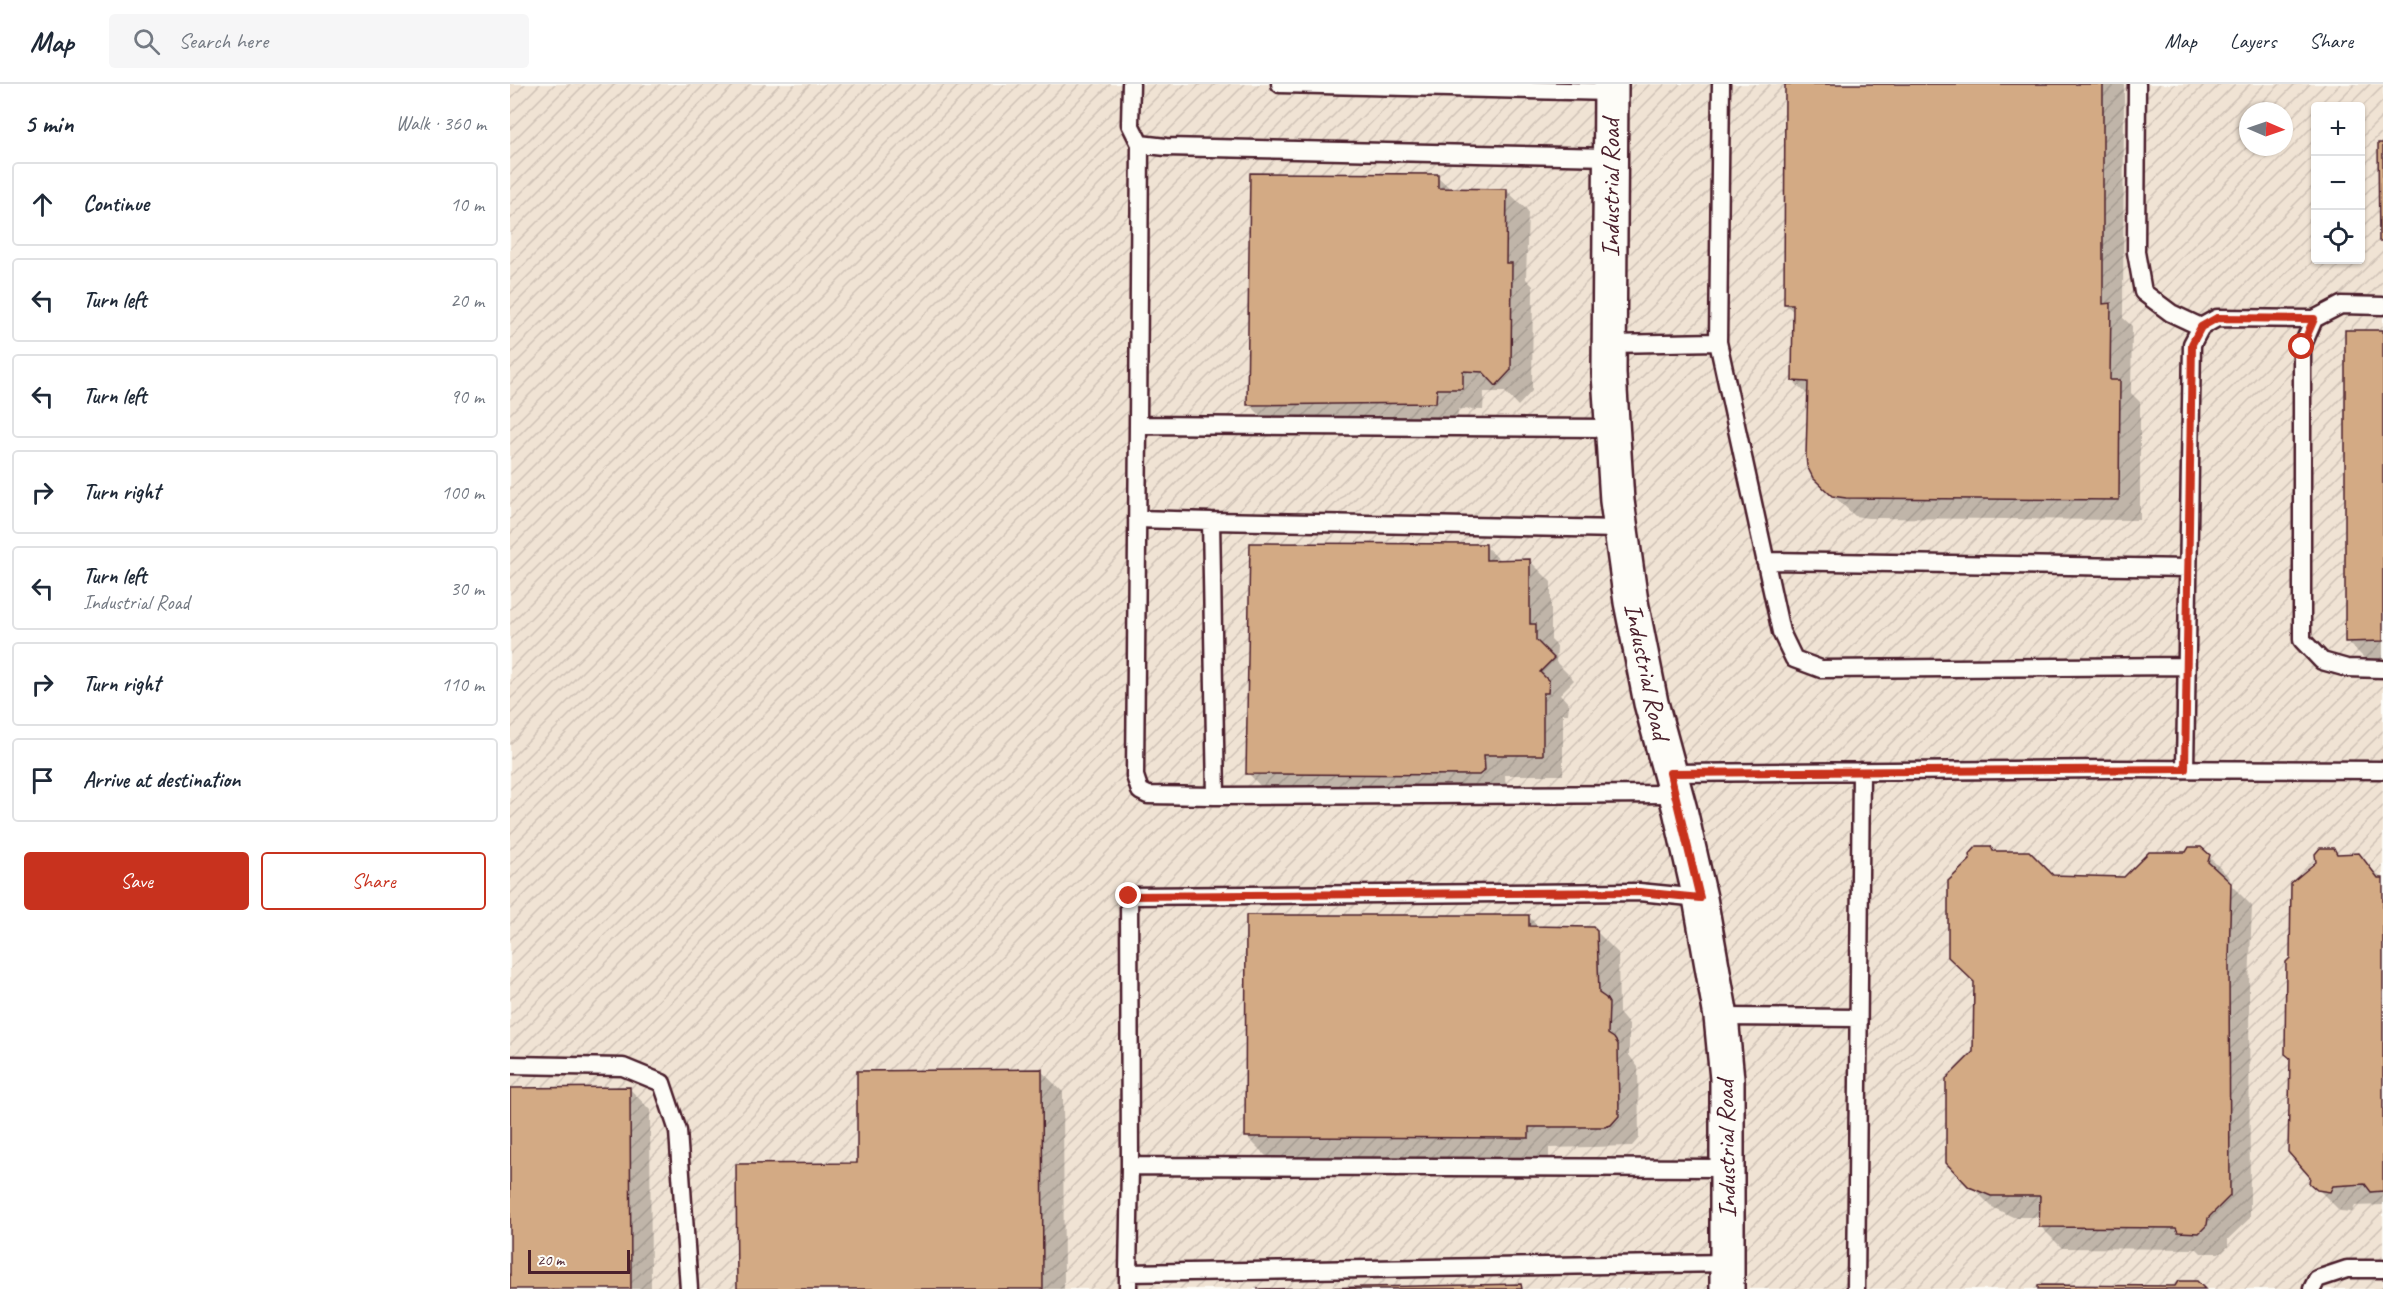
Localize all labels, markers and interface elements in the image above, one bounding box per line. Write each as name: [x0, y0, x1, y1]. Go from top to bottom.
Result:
search box: [109, 14, 529, 68]
text: Map: [30, 24, 73, 59]
icon: search: [130, 25, 163, 58]
text: Search here: [178, 27, 268, 55]
text: Map: [2164, 28, 2197, 54]
text: Layers: [2230, 28, 2276, 54]
text: Share: [2309, 28, 2353, 54]
north arrow: [2239, 102, 2293, 156]
map controls: [2311, 102, 2365, 264]
button: +: [2311, 102, 2365, 156]
text: 5 min: [24, 107, 73, 140]
text: Walk · 360 m: [396, 111, 486, 136]
street label: Industrial Road: [1594, 115, 1627, 257]
button: −: [2311, 156, 2365, 210]
icon: ahead: [26, 188, 59, 221]
text: Continue: [83, 190, 149, 218]
text: 10 m: [450, 192, 484, 217]
button: locate: [2311, 210, 2365, 264]
icon: left: [26, 284, 59, 317]
text: Turn left: [83, 286, 147, 314]
text: 20 m: [450, 288, 484, 313]
route start: [2288, 333, 2314, 359]
icon: left: [26, 380, 59, 413]
text: Turn left: [83, 382, 147, 410]
text: 90 m: [450, 384, 484, 409]
icon: right: [26, 476, 59, 509]
text: Turn right: [83, 478, 160, 506]
text: 100 m: [441, 480, 484, 505]
text: Turn left: [83, 562, 147, 590]
icon: left: [26, 572, 59, 605]
text: 30 m: [450, 576, 484, 601]
text: Industrial Road: [83, 590, 189, 615]
street label: Industrial Road: [1616, 600, 1678, 746]
icon: right: [26, 668, 59, 701]
text: Turn right: [83, 670, 160, 698]
text: 110 m: [441, 672, 484, 697]
icon: arrive: [26, 764, 59, 797]
text: Arrive at destination: [83, 766, 240, 794]
button: Save: [24, 852, 249, 910]
button: Share: [261, 852, 486, 910]
route end: [1115, 882, 1141, 908]
street label: Industrial Road: [1708, 1076, 1744, 1218]
scale bar: [528, 1247, 630, 1274]
text: 20 m: [537, 1250, 564, 1270]

